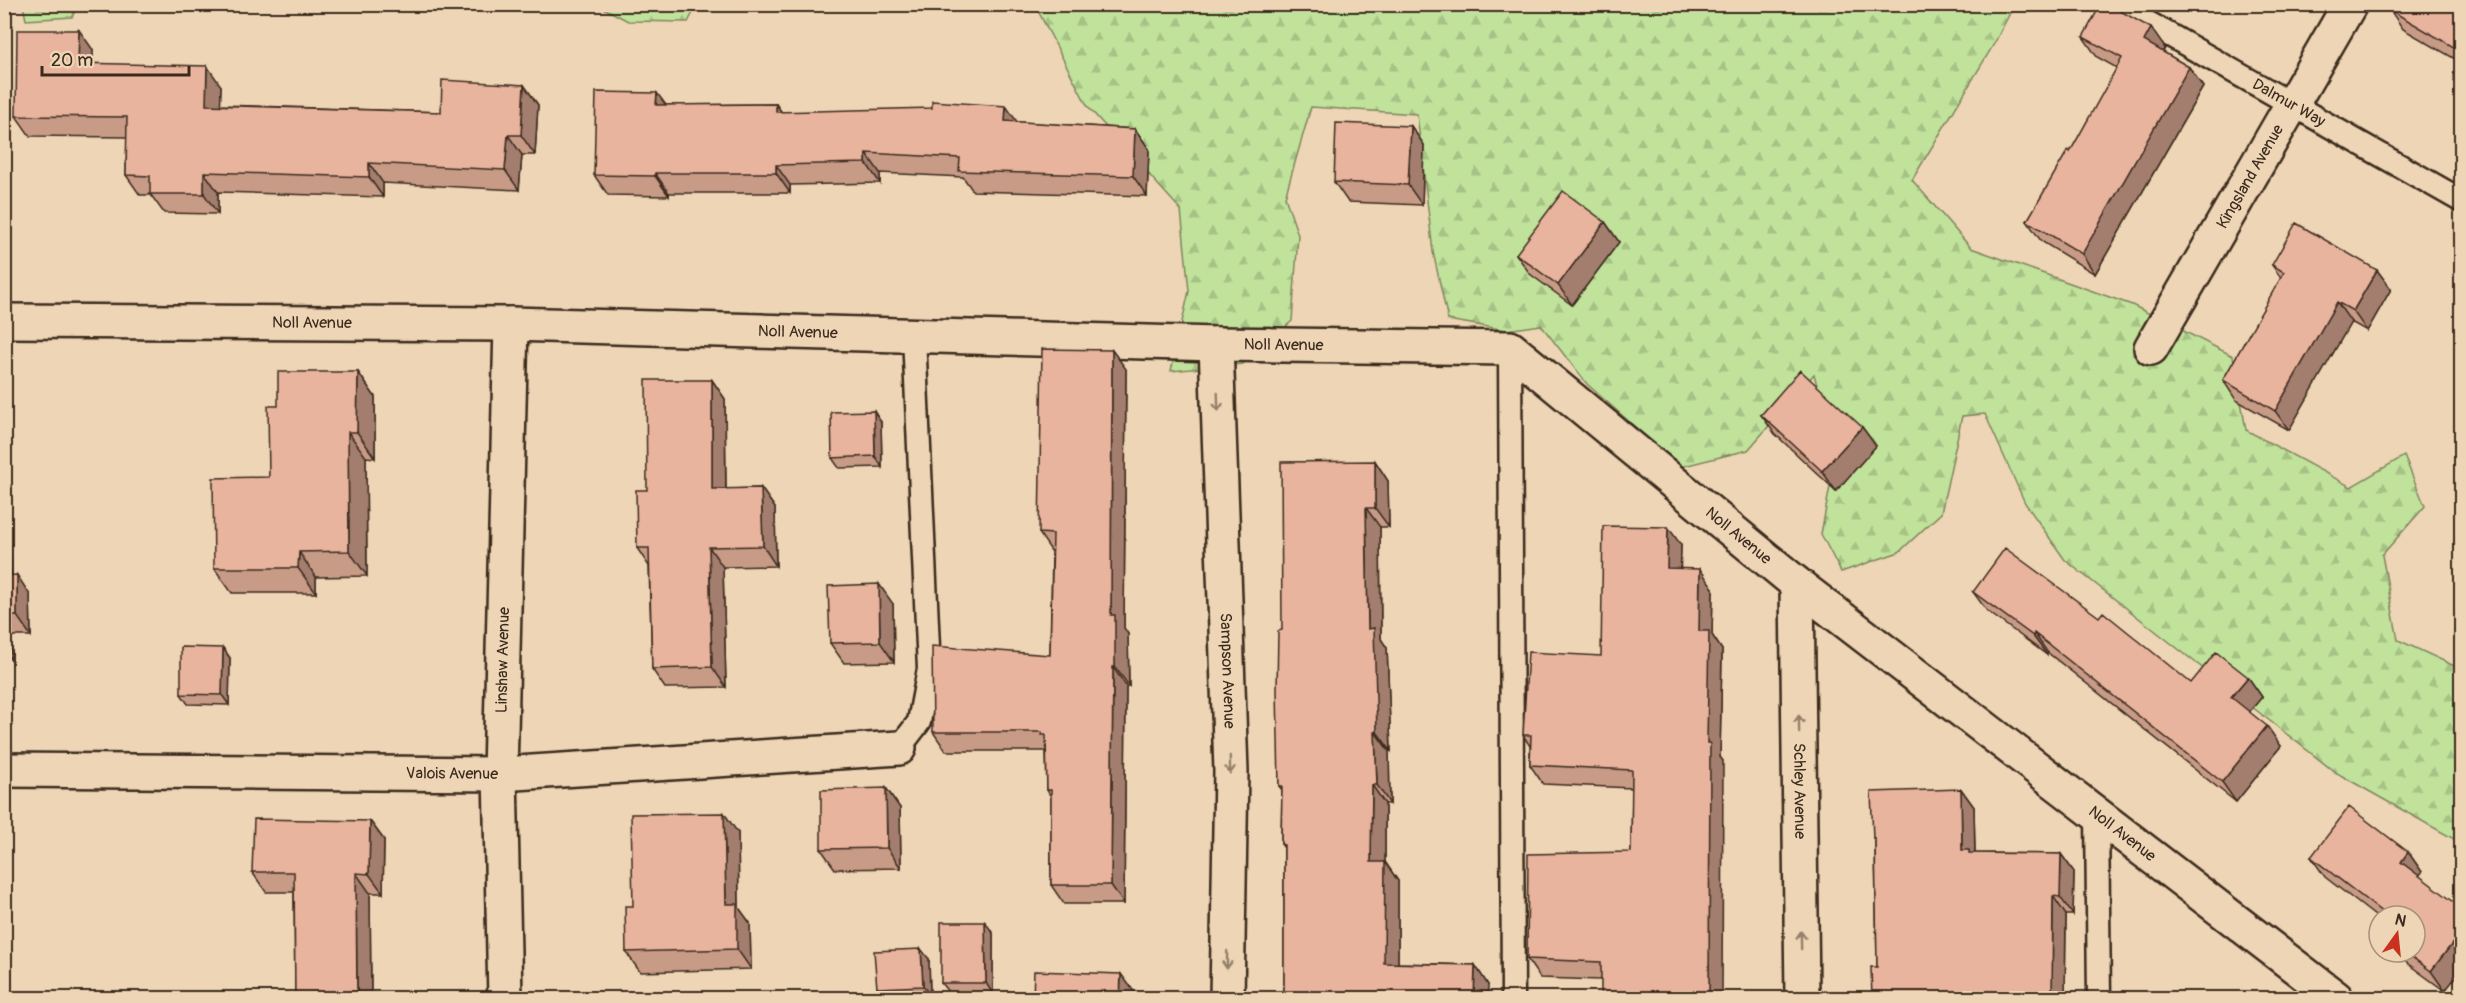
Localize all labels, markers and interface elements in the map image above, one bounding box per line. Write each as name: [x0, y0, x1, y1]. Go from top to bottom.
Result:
scale bar: [42, 39, 189, 77]
text: 20 m: [51, 49, 93, 72]
street label: Dalmur Way: [2249, 74, 2329, 131]
street label: Kingsland Avenue: [2212, 121, 2288, 232]
street label: Noll Avenue: [272, 313, 352, 333]
street label: Noll Avenue: [758, 321, 838, 343]
street label: Noll Avenue: [1244, 334, 1324, 355]
one-way arrow: [1212, 392, 1223, 412]
street label: Noll Avenue: [1701, 503, 1776, 569]
street label: Linshaw Avenue: [491, 607, 514, 713]
street label: Sampson Avenue: [1215, 613, 1240, 729]
one-way arrow: [1793, 715, 1804, 735]
street label: Schley Avenue: [1789, 743, 1810, 839]
one-way arrow: [1224, 755, 1236, 775]
street label: Valois Avenue: [406, 763, 498, 784]
street label: Noll Avenue: [2085, 802, 2160, 866]
north arrow: [2367, 904, 2427, 964]
text: N: [2393, 909, 2409, 932]
one-way arrow: [1795, 931, 1807, 951]
one-way arrow: [1222, 950, 1233, 970]

